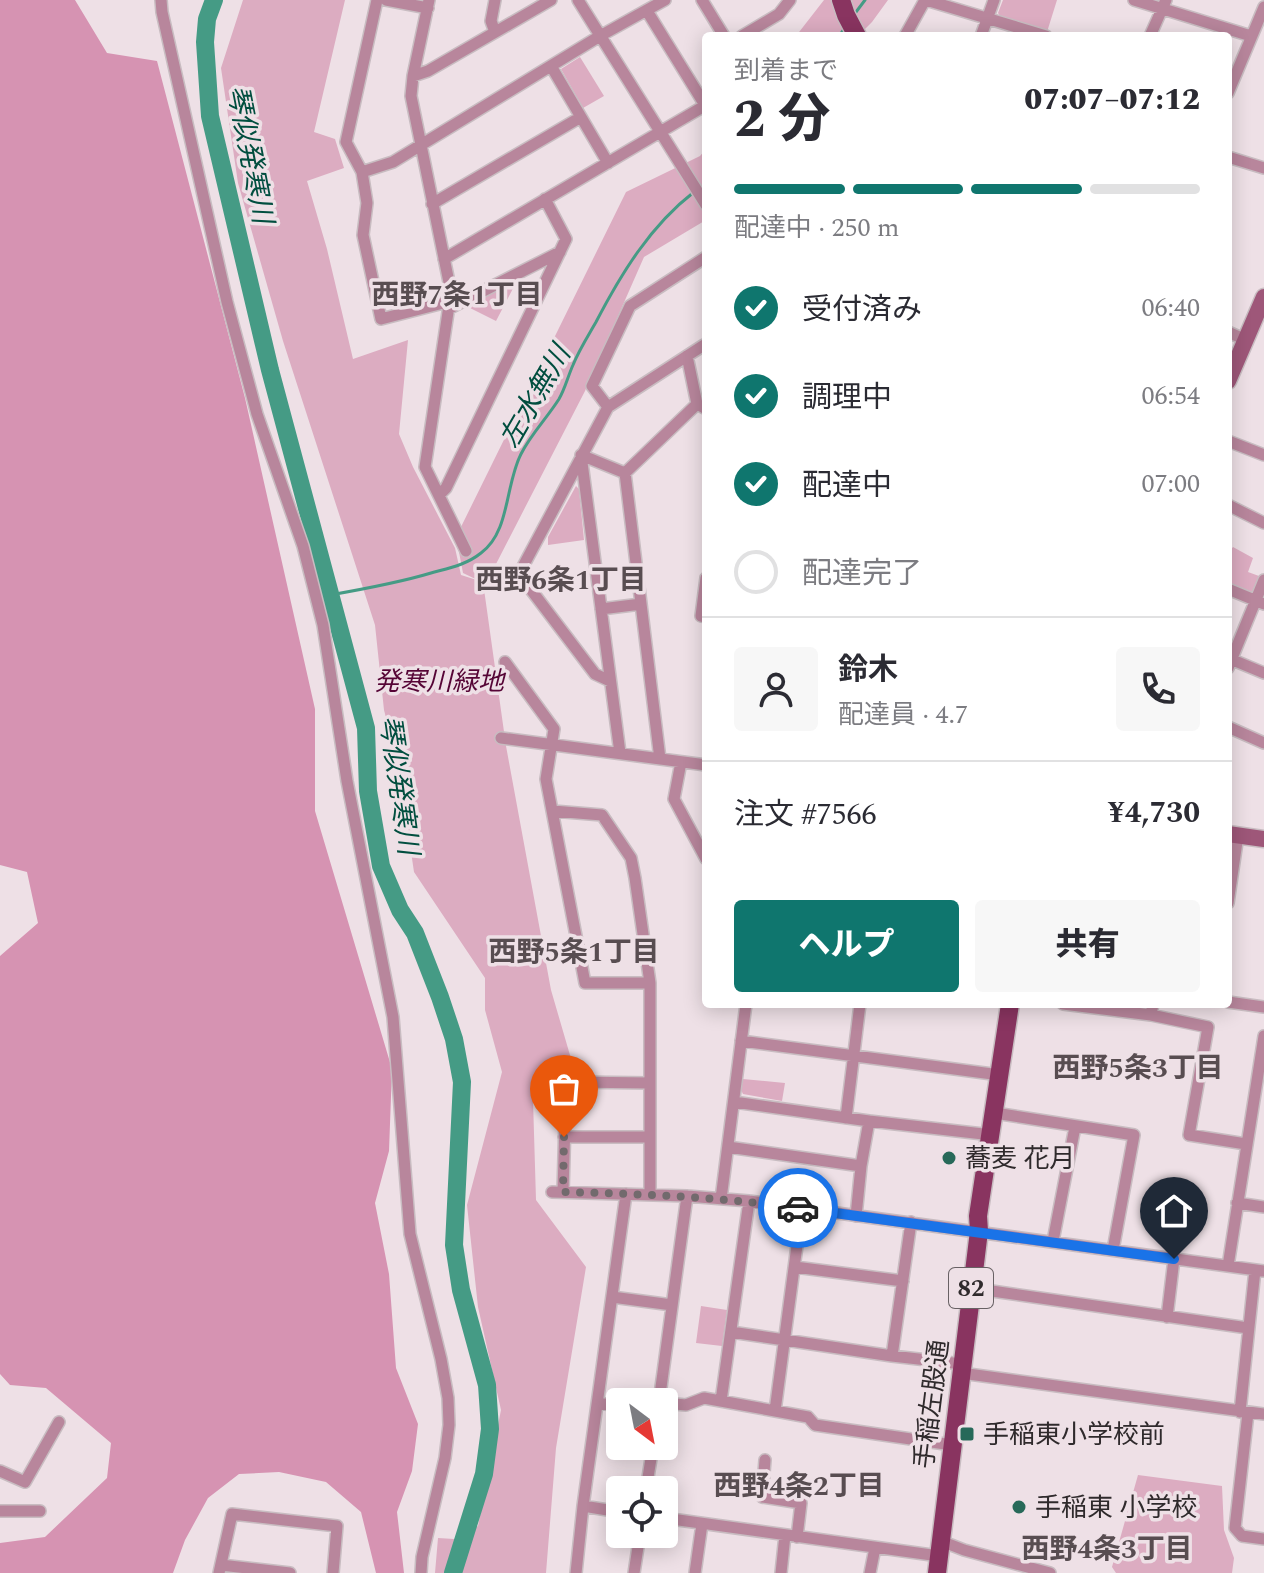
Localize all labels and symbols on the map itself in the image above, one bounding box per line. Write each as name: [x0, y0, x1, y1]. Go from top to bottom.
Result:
water label: 琴似発寒川: [215, 81, 285, 230]
district label: 西野7条1丁目: [371, 274, 543, 317]
water label: 左水無川: [489, 335, 583, 456]
district label: 西野6条1丁目: [475, 559, 647, 602]
park label: 発寒川緑地: [374, 662, 507, 702]
water label: 琴似発寒川: [367, 713, 430, 860]
district label: 西野5条1丁目: [488, 931, 660, 974]
district label: 西野5条3丁目: [1052, 1047, 1224, 1090]
pin: [530, 1055, 598, 1137]
place label: 蕎麦 花月: [965, 1139, 1076, 1179]
marker: 蕎麦 花月: [940, 1149, 958, 1167]
courier: [758, 1168, 838, 1248]
pin: [1140, 1177, 1208, 1259]
road number: 82: [949, 1268, 993, 1308]
street label: 手稲左股通: [904, 1337, 960, 1471]
north arrow: [606, 1388, 678, 1460]
place label: 手稲東小学校前: [983, 1415, 1165, 1455]
marker: 手稲東小学校前: [958, 1425, 976, 1443]
district label: 西野4条2丁目: [713, 1465, 885, 1508]
place label: 手稲東 小学校: [1035, 1488, 1198, 1528]
marker: 手稲東 小学校: [1010, 1498, 1028, 1516]
district label: 西野4条3丁目: [1021, 1528, 1193, 1571]

